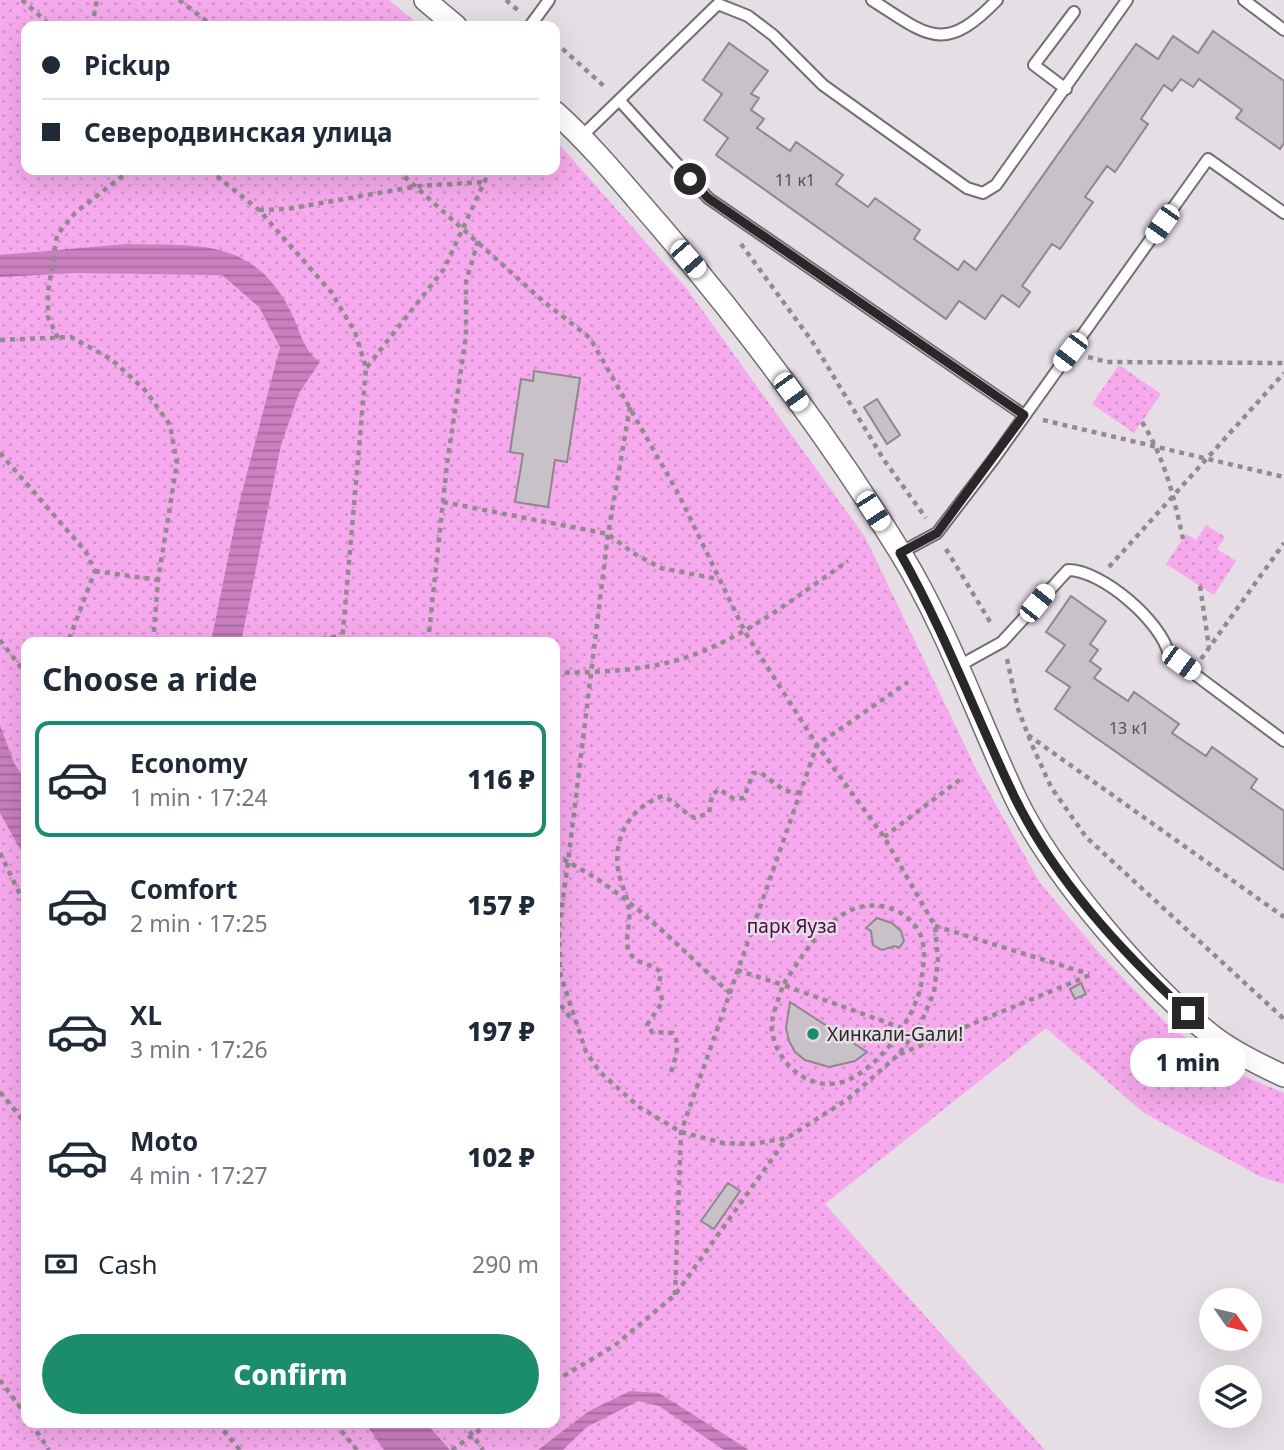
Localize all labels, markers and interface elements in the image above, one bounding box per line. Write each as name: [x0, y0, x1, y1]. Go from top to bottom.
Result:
text: Pickup: [84, 47, 171, 83]
text: Северодвинская улица: [84, 114, 392, 150]
route start: [674, 163, 706, 195]
house number: 11 к1: [775, 169, 815, 191]
car: [1142, 201, 1183, 247]
car: [667, 236, 710, 282]
car: [1049, 329, 1092, 375]
car: [771, 369, 812, 415]
car: [853, 488, 894, 534]
car: [1016, 580, 1059, 626]
car: [1158, 642, 1205, 684]
text: Choose a ride: [42, 657, 258, 700]
house number: 13 к1: [1109, 717, 1149, 739]
text: Economy: [130, 745, 248, 781]
icon: car: [46, 748, 109, 811]
text: 116 ₽: [467, 761, 535, 797]
text: 1 min · 17:24: [130, 781, 268, 813]
text: Comfort: [130, 871, 238, 907]
icon: car: [46, 874, 109, 937]
text: 157 ₽: [467, 887, 535, 923]
text: 2 min · 17:25: [130, 907, 268, 939]
park label: парк Яуза: [747, 913, 837, 939]
text: XL: [130, 997, 162, 1033]
route end: [1172, 997, 1204, 1029]
icon: car: [46, 1000, 109, 1063]
text: 197 ₽: [467, 1013, 535, 1049]
place label: Хинкали-Gали!: [827, 1021, 963, 1047]
marker: Хинкали-Gали!: [805, 1026, 821, 1042]
text: 3 min · 17:26: [130, 1033, 268, 1065]
callout: 1 min: [1130, 1038, 1246, 1086]
text: 1 min: [1156, 1046, 1220, 1078]
text: Moto: [130, 1123, 198, 1159]
icon: car: [46, 1126, 109, 1189]
text: 102 ₽: [467, 1139, 535, 1175]
text: 4 min · 17:27: [130, 1159, 268, 1191]
icon: cash: [42, 1245, 80, 1283]
text: Cash: [98, 1246, 158, 1282]
text: 290 m: [472, 1248, 539, 1280]
north arrow: [1199, 1288, 1262, 1351]
map controls: [1199, 1288, 1262, 1428]
button: Confirm: [42, 1334, 539, 1414]
button: layers: [1199, 1365, 1262, 1428]

